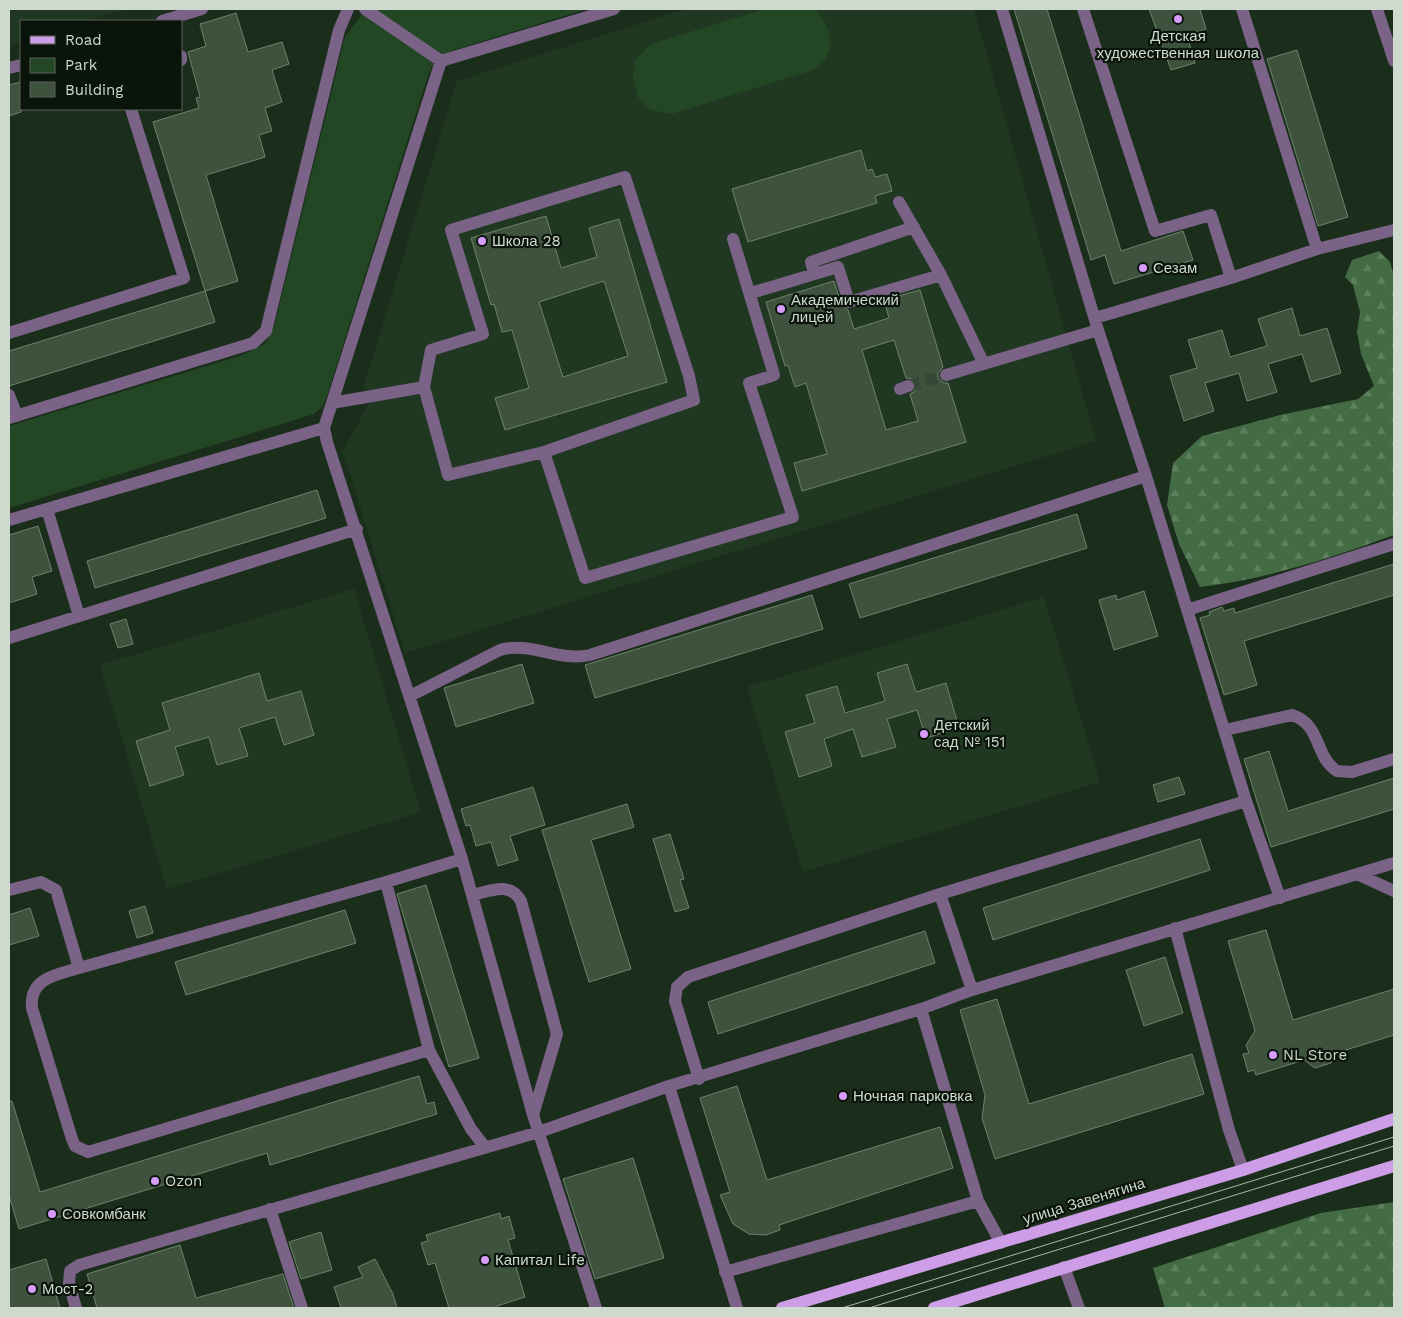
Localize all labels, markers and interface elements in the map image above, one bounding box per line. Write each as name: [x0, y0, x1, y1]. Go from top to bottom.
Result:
marker: Детская художественная школа: [1172, 13, 1184, 25]
legend: [20, 20, 182, 110]
place label: Детская художественная школа: [1097, 27, 1260, 62]
text: Road: [65, 31, 102, 49]
text: Park: [65, 56, 98, 74]
text: Building: [65, 81, 123, 99]
place label: Школа 28: [492, 232, 561, 250]
marker: Школа 28: [476, 235, 488, 247]
place label: Сезам: [1153, 259, 1197, 277]
marker: Сезам: [1137, 262, 1149, 274]
place label: Академический лицей: [791, 291, 899, 326]
marker: Академический лицей: [775, 303, 787, 315]
place label: Детский сад № 151: [934, 716, 1005, 751]
marker: Детский сад № 151: [918, 728, 930, 740]
place label: NL Store: [1283, 1046, 1347, 1064]
marker: NL Store: [1267, 1049, 1279, 1061]
place label: Ночная парковка: [853, 1087, 973, 1105]
marker: Ночная парковка: [837, 1090, 849, 1102]
place label: Ozon: [165, 1172, 202, 1190]
street label: улица Завенягина: [1021, 1174, 1148, 1228]
marker: Ozon: [149, 1175, 161, 1187]
place label: Совкомбанк: [62, 1205, 146, 1223]
marker: Совкомбанк: [46, 1208, 58, 1220]
place label: Капитал Life: [495, 1251, 585, 1269]
marker: Капитал Life: [479, 1254, 491, 1266]
place label: Мост-2: [42, 1280, 93, 1298]
marker: Мост-2: [26, 1283, 38, 1295]

